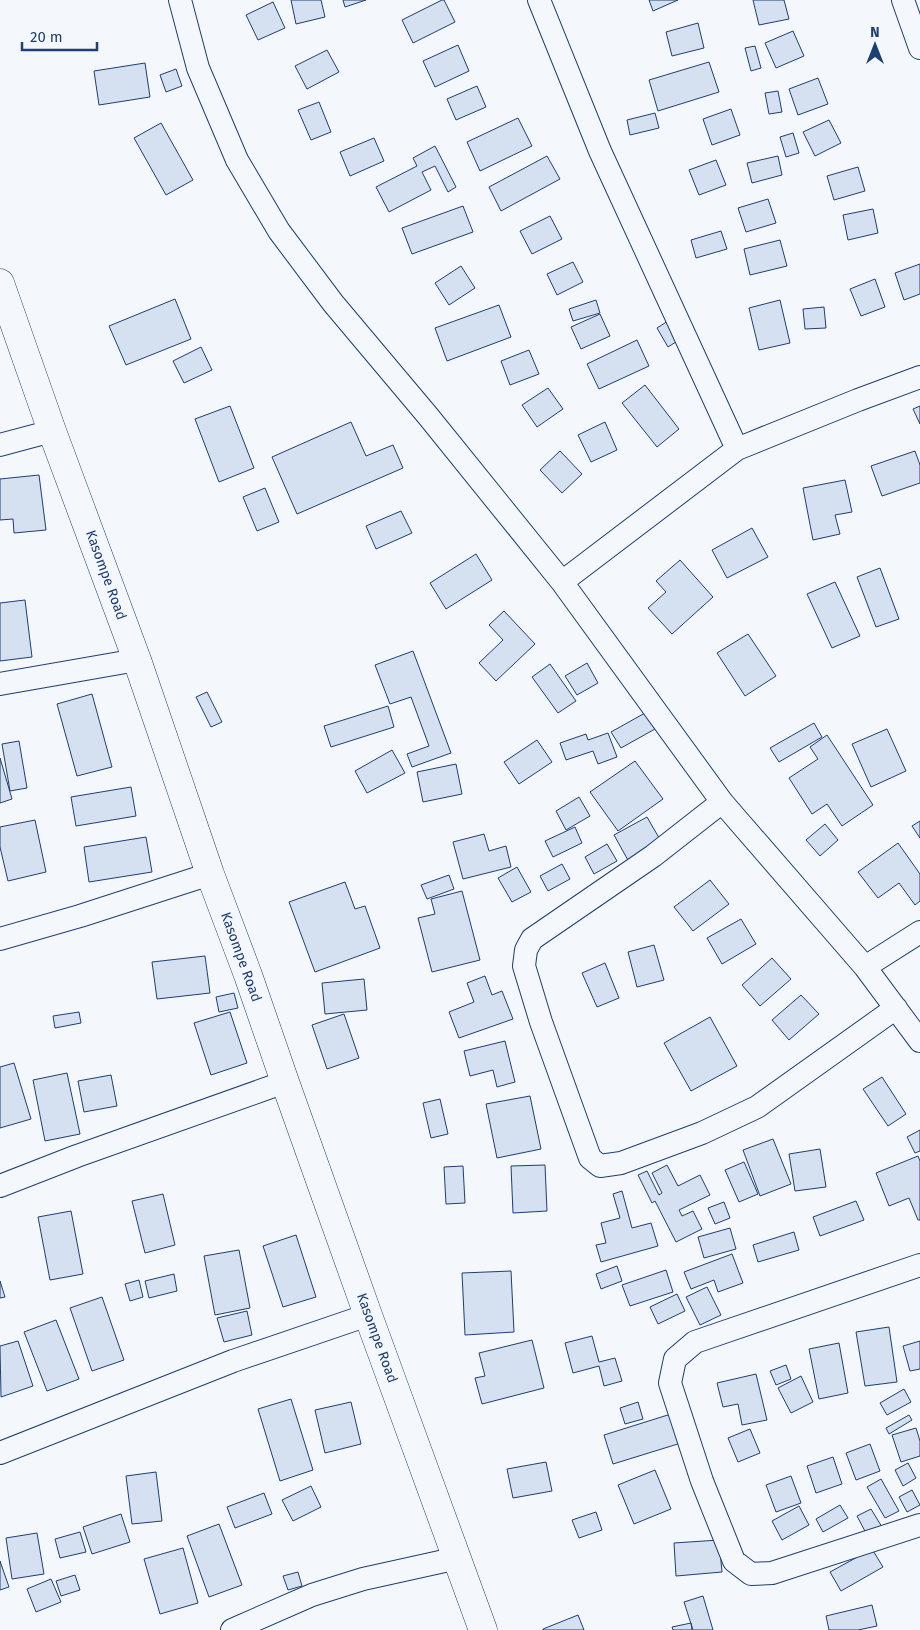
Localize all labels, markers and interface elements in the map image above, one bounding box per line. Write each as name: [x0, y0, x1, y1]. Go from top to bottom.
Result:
scale bar: [22, 20, 98, 52]
north arrow: [850, 20, 900, 70]
text: N: [870, 24, 880, 41]
text: 20 m: [30, 28, 63, 46]
street label: Kasompe Road: [82, 528, 130, 622]
street label: Kasompe Road: [217, 910, 265, 1004]
street label: Kasompe Road: [353, 1291, 401, 1385]

